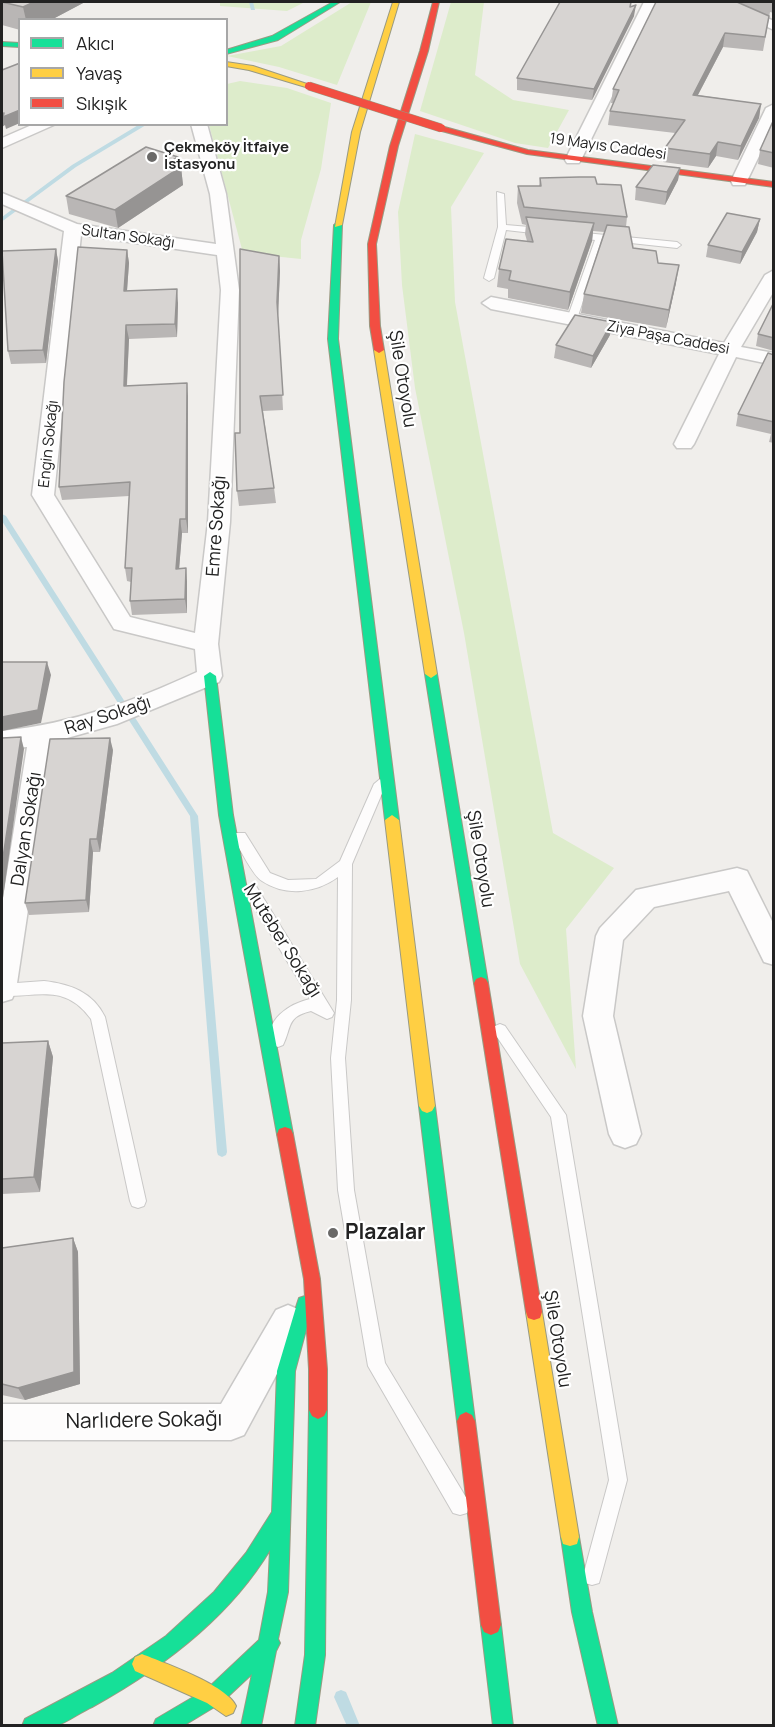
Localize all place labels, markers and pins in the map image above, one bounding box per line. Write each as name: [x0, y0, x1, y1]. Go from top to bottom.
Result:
place label: Çekmeköy İtfaiye İstasyonu: [164, 139, 289, 174]
marker: Çekmeköy İtfaiye İstasyonu: [145, 150, 159, 164]
place label: Plazalar: [345, 1220, 425, 1246]
marker: Plazalar: [326, 1226, 340, 1240]

